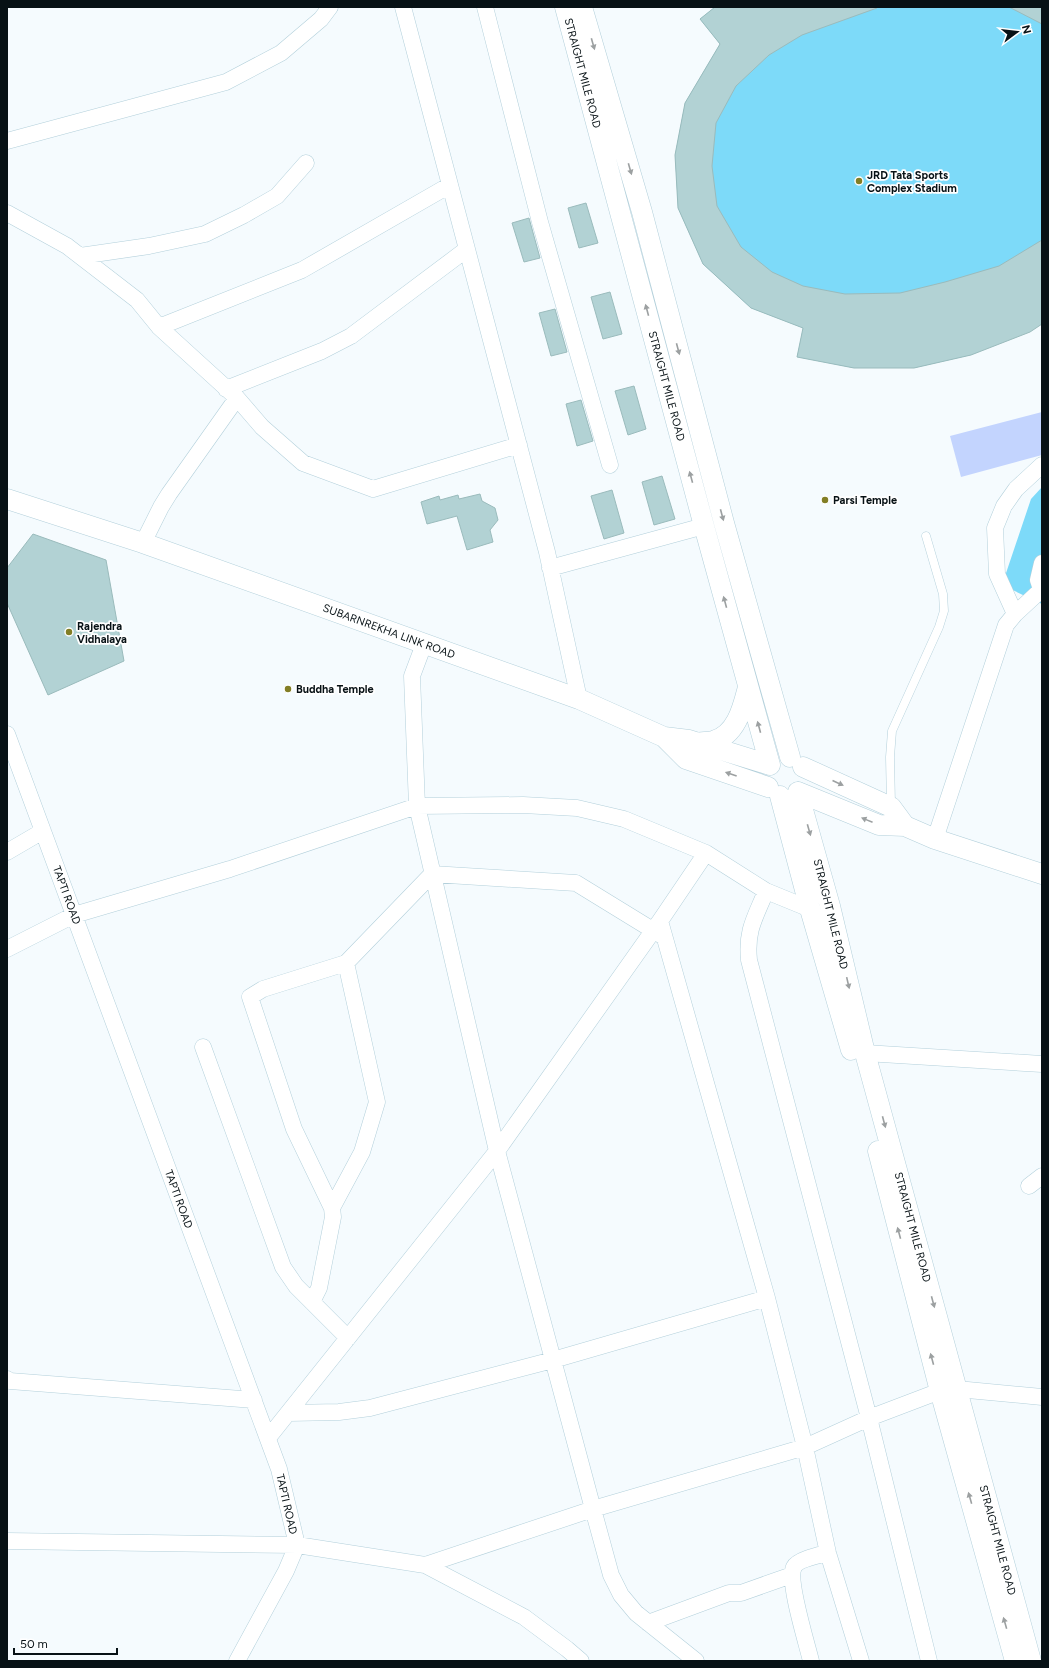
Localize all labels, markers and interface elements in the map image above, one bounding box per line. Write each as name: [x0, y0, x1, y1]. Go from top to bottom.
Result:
north arrow: [997, 12, 1037, 52]
street label: STRAIGHT MILE ROAD: [562, 17, 604, 130]
text: N: [1019, 24, 1034, 35]
one-way arrow: [590, 39, 596, 51]
one-way arrow: [627, 163, 633, 175]
place label: JRD Tata Sports Complex Stadium: [867, 169, 957, 195]
marker: JRD Tata Sports Complex Stadium: [854, 176, 864, 186]
one-way arrow: [643, 304, 649, 316]
street label: STRAIGHT MILE ROAD: [646, 330, 688, 443]
one-way arrow: [676, 342, 682, 355]
one-way arrow: [687, 470, 693, 483]
place label: Parsi Temple: [833, 494, 897, 507]
marker: Parsi Temple: [820, 495, 830, 505]
one-way arrow: [720, 509, 726, 521]
one-way arrow: [722, 596, 728, 608]
street label: SUBARNREKHA LINK ROAD: [321, 601, 457, 662]
place label: Rajendra Vidhalaya: [77, 620, 127, 646]
marker: Rajendra Vidhalaya: [64, 627, 74, 637]
place label: Buddha Temple: [296, 683, 374, 696]
marker: Buddha Temple: [283, 684, 293, 694]
one-way arrow: [756, 721, 762, 734]
one-way arrow: [725, 771, 737, 777]
one-way arrow: [833, 780, 844, 786]
one-way arrow: [860, 816, 872, 822]
one-way arrow: [806, 824, 812, 836]
street label: STRAIGHT MILE ROAD: [811, 858, 851, 971]
street label: TAPTI ROAD: [50, 864, 83, 927]
one-way arrow: [846, 977, 852, 989]
one-way arrow: [881, 1117, 887, 1129]
street label: TAPTI ROAD: [162, 1168, 195, 1231]
street label: STRAIGHT MILE ROAD: [892, 1171, 934, 1284]
one-way arrow: [896, 1227, 902, 1239]
one-way arrow: [931, 1295, 937, 1308]
one-way arrow: [929, 1353, 935, 1365]
street label: TAPTI ROAD: [273, 1473, 300, 1536]
street label: STRAIGHT MILE ROAD: [977, 1484, 1019, 1597]
one-way arrow: [967, 1492, 973, 1504]
one-way arrow: [1002, 1617, 1008, 1629]
scale bar: [14, 1630, 117, 1656]
text: 50 m: [20, 1637, 48, 1651]

